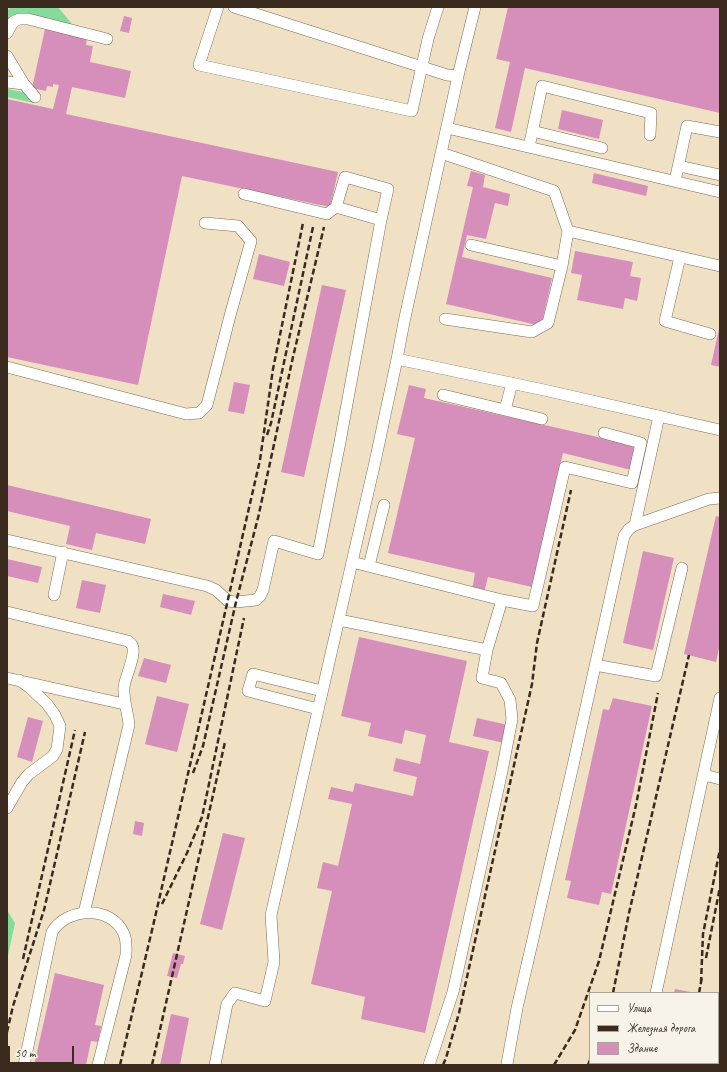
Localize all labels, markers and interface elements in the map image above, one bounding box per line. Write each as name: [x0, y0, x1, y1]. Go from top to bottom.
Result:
legend: [589, 992, 719, 1064]
text: Улица: [627, 1000, 651, 1016]
text: Железная дорога: [627, 1020, 695, 1036]
scale bar: [10, 1038, 76, 1064]
text: Здание: [627, 1040, 657, 1056]
text: 50 m: [15, 1045, 35, 1061]

